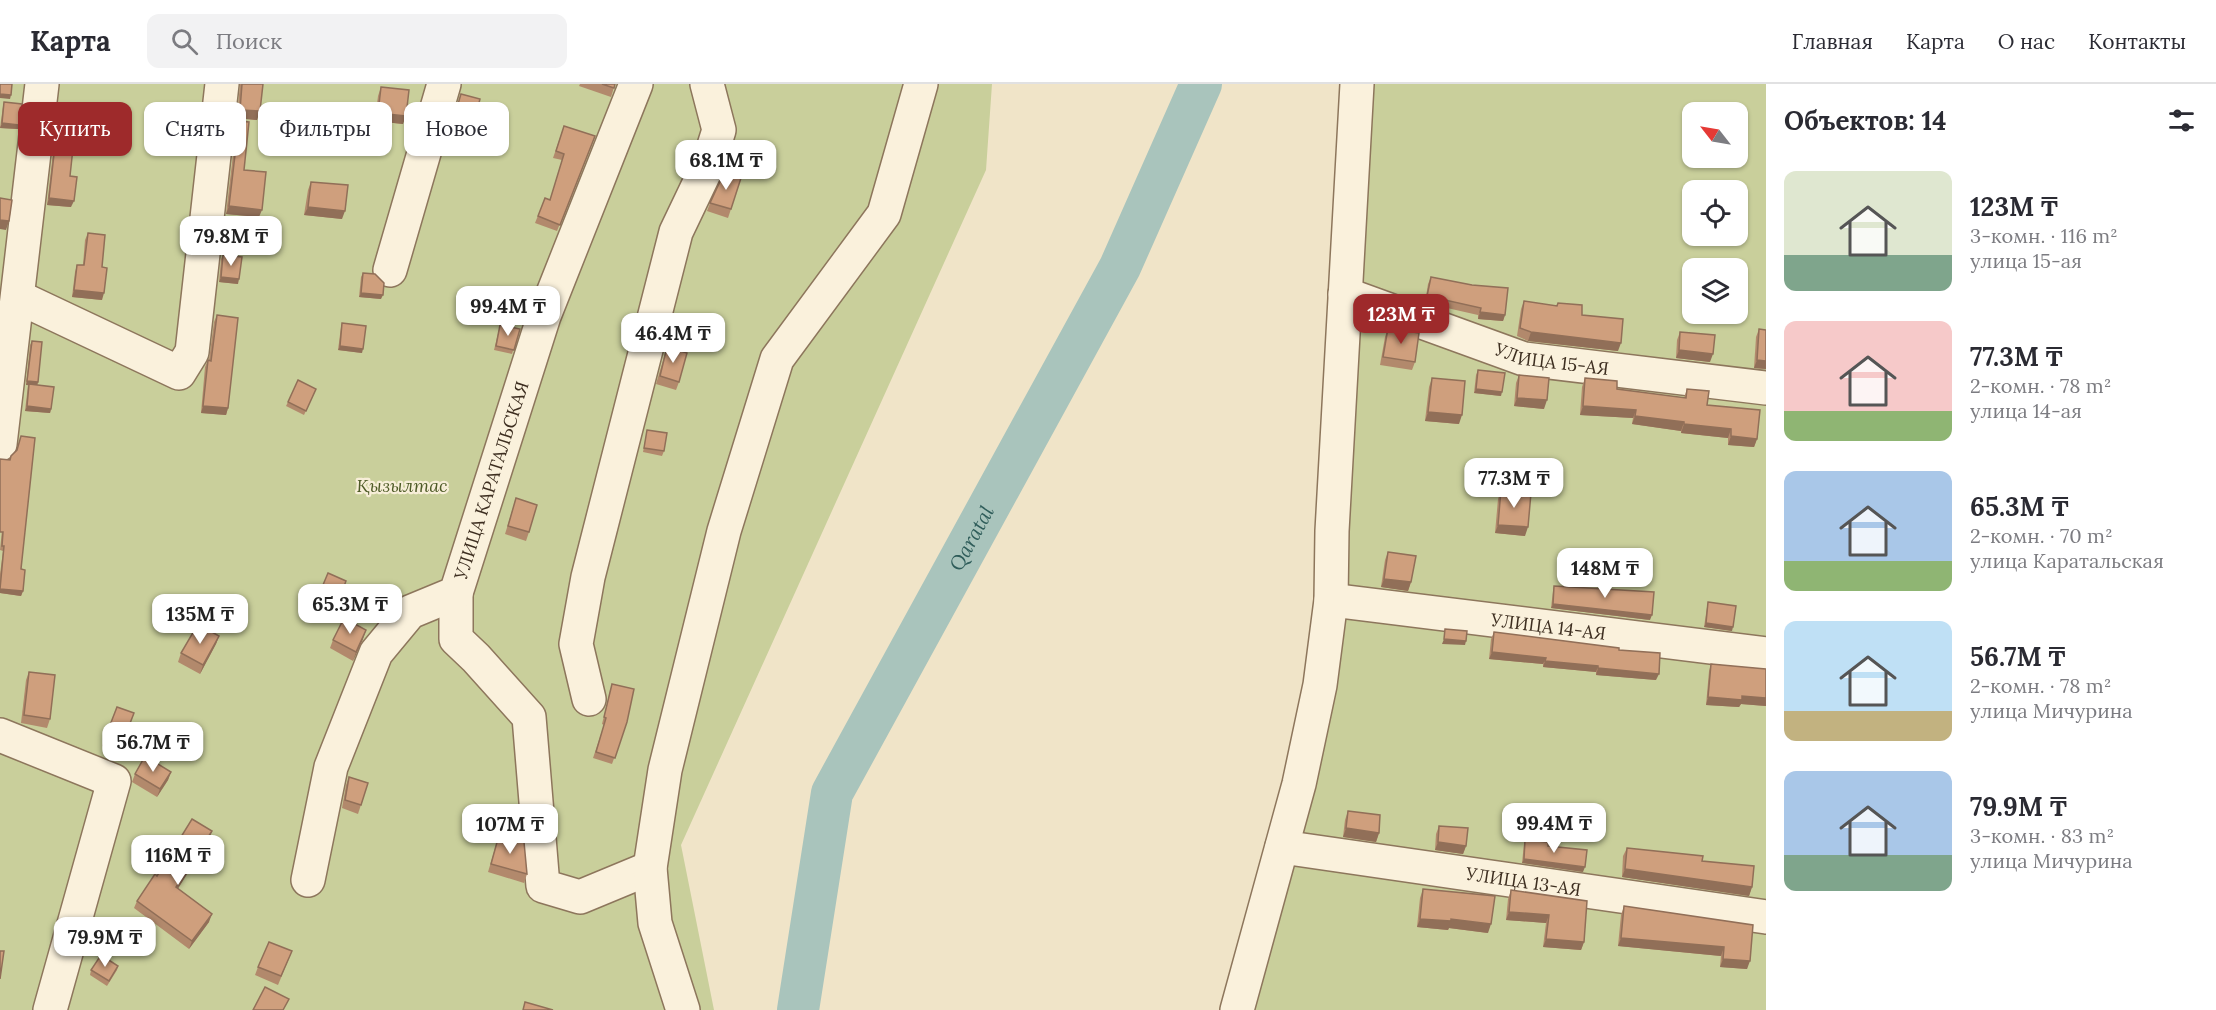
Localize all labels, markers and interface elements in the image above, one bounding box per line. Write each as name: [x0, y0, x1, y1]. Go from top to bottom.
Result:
search box: [147, 14, 567, 68]
text: Карта: [30, 23, 111, 59]
icon: search: [168, 25, 201, 58]
text: Поиск: [216, 27, 282, 55]
text: Главная: [1792, 28, 1873, 55]
text: Карта: [1906, 28, 1965, 55]
text: О нас: [1998, 28, 2055, 55]
text: Контакты: [2088, 28, 2186, 55]
chip: Купить: [18, 102, 132, 156]
chip: Снять: [144, 102, 246, 156]
chip: Фильтры: [258, 102, 392, 156]
chip: Новое: [404, 102, 509, 156]
north arrow: [1682, 102, 1748, 168]
map controls: [1682, 102, 1748, 324]
text: Объектов: 14: [1784, 104, 1946, 137]
icon: filters: [2165, 104, 2198, 137]
pin: 68.1M ₸: [671, 140, 781, 191]
text: 68.1M ₸: [689, 147, 763, 172]
button: locate: [1682, 180, 1748, 246]
text: 123M ₸: [1970, 190, 2058, 223]
icon: home: [1832, 195, 1904, 267]
pin: 79.8M ₸: [176, 216, 286, 267]
text: 79.8M ₸: [194, 223, 268, 248]
text: 3-комн. · 116 m²: [1970, 223, 2118, 248]
text: улица 15-ая: [1970, 248, 2082, 273]
button: layers: [1682, 258, 1748, 324]
pin: 99.4M ₸: [453, 286, 563, 337]
text: 99.4M ₸: [470, 293, 546, 318]
pin: 123M ₸: [1352, 294, 1450, 345]
text: 123M ₸: [1367, 301, 1435, 326]
pin: 46.4M ₸: [618, 313, 728, 364]
text: 46.4M ₸: [635, 320, 711, 345]
street label: УЛИЦА 15-АЯ: [1491, 337, 1610, 380]
text: 77.3M ₸: [1970, 340, 2063, 373]
icon: home: [1832, 345, 1904, 417]
text: 2-комн. · 78 m²: [1970, 373, 2111, 398]
street label: УЛИЦА КАРАТАЛЬСКАЯ: [449, 378, 534, 583]
text: улица 14-ая: [1970, 398, 2082, 423]
pin: 77.3M ₸: [1459, 458, 1569, 509]
text: 77.3M ₸: [1478, 465, 1550, 490]
park label: Қызылтас: [356, 474, 448, 497]
text: 65.3M ₸: [1970, 490, 2069, 523]
icon: home: [1832, 495, 1904, 567]
water label: Qaratal: [943, 501, 999, 575]
text: 2-комн. · 70 m²: [1970, 523, 2113, 548]
pin: 148M ₸: [1556, 548, 1654, 599]
text: улица Каратальская: [1970, 548, 2164, 573]
text: 148M ₸: [1571, 555, 1639, 580]
pin: 65.3M ₸: [295, 584, 405, 635]
text: 65.3M ₸: [312, 591, 388, 616]
pin: 135M ₸: [151, 594, 249, 645]
text: 135M ₸: [166, 601, 234, 626]
street label: УЛИЦА 14-АЯ: [1489, 608, 1607, 645]
text: 56.7M ₸: [1970, 640, 2066, 673]
icon: home: [1832, 645, 1904, 717]
text: 2-комн. · 78 m²: [1970, 673, 2111, 698]
text: улица Мичурина: [1970, 698, 2133, 723]
pin: 56.7M ₸: [98, 722, 208, 773]
text: 56.7M ₸: [116, 729, 190, 754]
text: 79.9M ₸: [1970, 790, 2067, 823]
icon: home: [1832, 795, 1904, 867]
pin: 99.4M ₸: [1499, 803, 1609, 854]
pin: 107M ₸: [461, 804, 559, 855]
text: 99.4M ₸: [1516, 810, 1592, 835]
text: 107M ₸: [476, 811, 544, 836]
text: 3-комн. · 83 m²: [1970, 823, 2114, 848]
pin: 116M ₸: [129, 835, 227, 886]
text: 116M ₸: [145, 842, 211, 867]
text: улица Мичурина: [1970, 848, 2133, 873]
street label: УЛИЦА 13-АЯ: [1464, 862, 1583, 901]
pin: 79.9M ₸: [50, 917, 160, 968]
text: 79.9M ₸: [68, 924, 142, 949]

